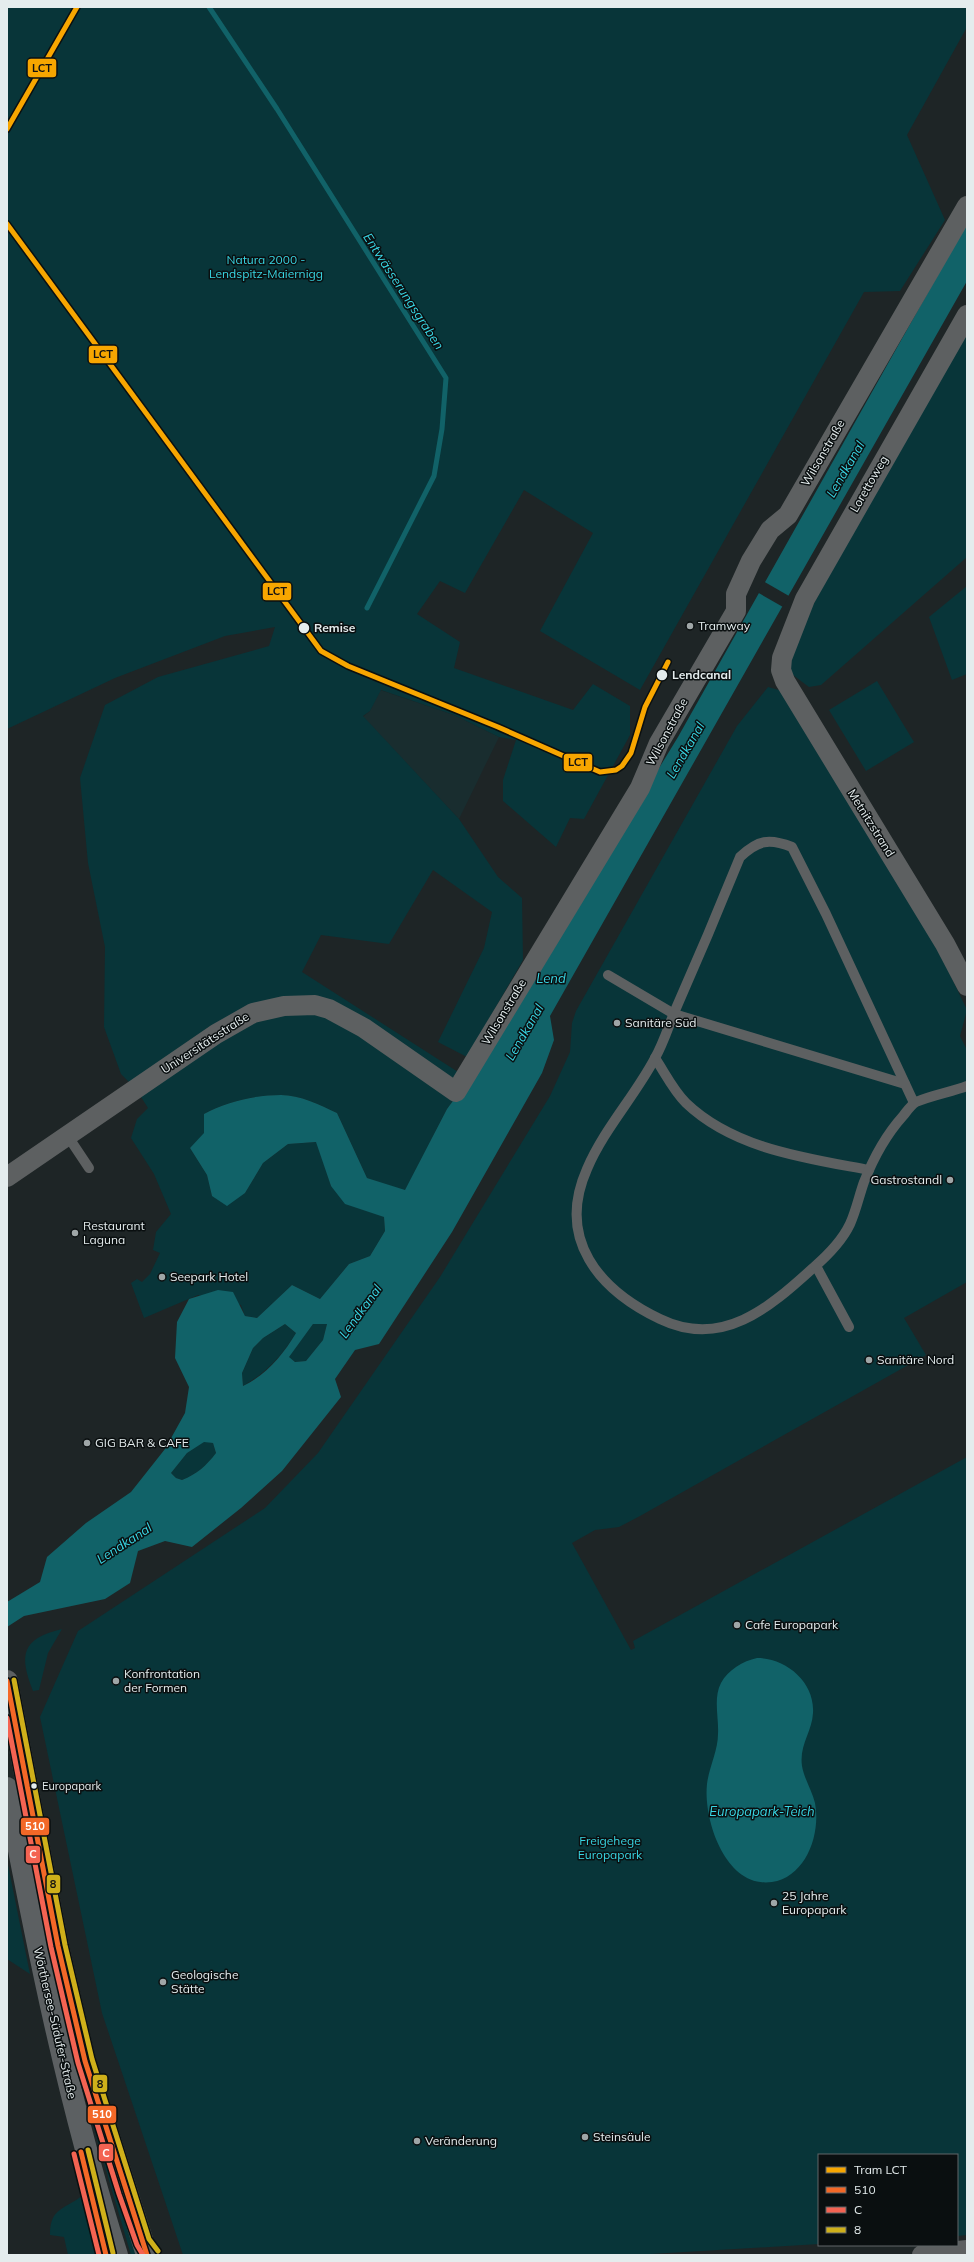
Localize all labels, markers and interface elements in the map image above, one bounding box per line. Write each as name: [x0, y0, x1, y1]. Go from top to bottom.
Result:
line badge: LCT: [27, 58, 57, 78]
text: LCT: [32, 61, 52, 75]
water label: Entwässerungsgraben: [360, 230, 448, 352]
park label: Natura 2000 - Lendspitz-Maiernigg: [209, 252, 323, 281]
line badge: LCT: [88, 345, 118, 364]
text: LCT: [93, 347, 113, 361]
street label: Wilsonstraße: [797, 417, 848, 489]
water label: Lendkanal: [822, 437, 868, 500]
street label: Lorettoweg: [846, 453, 891, 515]
line badge: LCT: [262, 582, 292, 601]
text: LCT: [267, 584, 287, 598]
place label: Tramway: [698, 618, 751, 633]
place label: Remise: [314, 620, 356, 635]
marker: Remise: [297, 621, 311, 635]
marker: Tramway: [685, 621, 695, 631]
place label: Lendcanal: [672, 667, 731, 682]
marker: Lendcanal: [655, 668, 669, 682]
street label: Wilsonstraße: [642, 695, 691, 768]
water label: Lendkanal: [662, 718, 708, 781]
line badge: LCT: [563, 753, 593, 772]
text: LCT: [568, 755, 588, 769]
street label: Metnitzstrand: [845, 786, 898, 859]
water label: Lend: [536, 970, 566, 986]
street label: Wilsonstraße: [478, 976, 529, 1048]
water label: Lendkanal: [501, 1000, 547, 1063]
street label: Universitätsstraße: [158, 1009, 252, 1077]
place label: Sanitäre Süd: [625, 1015, 697, 1030]
marker: Sanitäre Süd: [612, 1018, 622, 1028]
place label: Gastrostandl: [870, 1172, 942, 1187]
marker: Gastrostandl: [945, 1175, 955, 1185]
place label: Restaurant Laguna: [83, 1218, 145, 1247]
marker: Restaurant Laguna: [70, 1228, 80, 1238]
place label: Seepark Hotel: [170, 1269, 248, 1284]
marker: Seepark Hotel: [157, 1272, 167, 1282]
water label: Lendkanal: [335, 1280, 385, 1341]
place label: Sanitäre Nord: [877, 1352, 954, 1367]
marker: Sanitäre Nord: [864, 1355, 874, 1365]
place label: GIG BAR & CAFE: [95, 1435, 189, 1450]
marker: GIG BAR & CAFE: [82, 1438, 92, 1448]
water label: Lendkanal: [93, 1519, 155, 1567]
place label: Cafe Europapark: [745, 1617, 839, 1632]
marker: Cafe Europapark: [732, 1620, 742, 1630]
place label: Konfrontation der Formen: [124, 1666, 200, 1695]
marker: Konfrontation der Formen: [111, 1676, 121, 1686]
place label: Europapark: [42, 1779, 101, 1793]
marker: Europapark: [29, 1781, 39, 1791]
water label: Europapark-Teich: [709, 1803, 815, 1819]
line badge: 510: [20, 1817, 50, 1836]
text: 510: [25, 1819, 45, 1833]
park label: Freigehege Europapark: [578, 1833, 643, 1862]
line badge: C: [25, 1845, 41, 1864]
text: C: [29, 1847, 37, 1861]
line badge: 8: [46, 1874, 61, 1894]
text: 8: [50, 1877, 57, 1891]
place label: 25 Jahre Europapark: [782, 1888, 847, 1917]
marker: 25 Jahre Europapark: [769, 1898, 779, 1908]
street label: Wörthersee-Südufer-Straße: [31, 1945, 80, 2100]
place label: Geologische Stätte: [171, 1967, 238, 1996]
marker: Geologische Stätte: [158, 1977, 168, 1987]
line badge: 8: [92, 2074, 108, 2093]
text: 8: [97, 2077, 104, 2091]
line badge: 510: [87, 2105, 117, 2124]
text: 510: [92, 2107, 112, 2121]
place label: Steinsäule: [593, 2129, 650, 2144]
marker: Steinsäule: [580, 2132, 590, 2142]
place label: Veränderung: [425, 2133, 497, 2148]
marker: Veränderung: [412, 2136, 422, 2146]
line badge: C: [98, 2143, 114, 2162]
text: C: [102, 2146, 110, 2160]
legend: [818, 2154, 958, 2246]
text: Tram LCT: [854, 2162, 908, 2177]
text: 510: [854, 2182, 876, 2197]
text: C: [854, 2202, 862, 2217]
text: 8: [854, 2222, 861, 2237]

